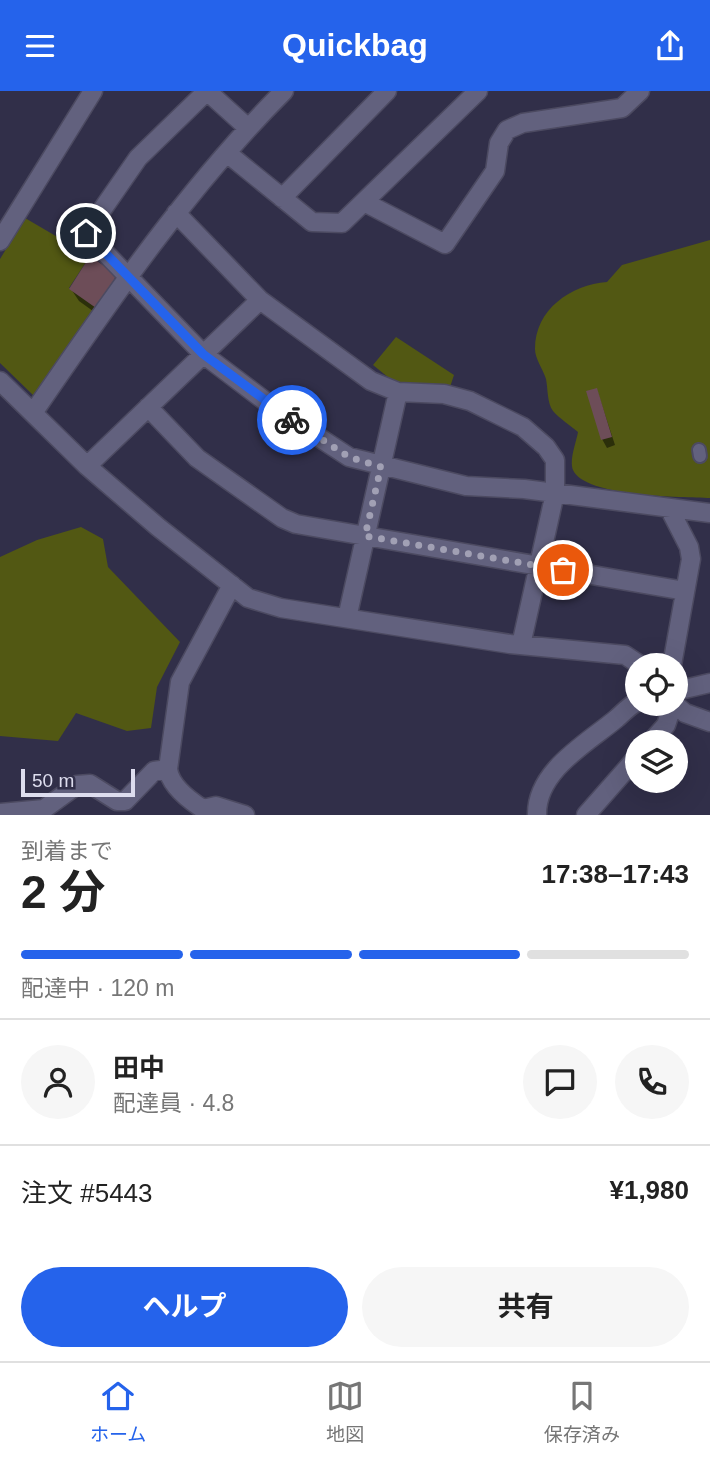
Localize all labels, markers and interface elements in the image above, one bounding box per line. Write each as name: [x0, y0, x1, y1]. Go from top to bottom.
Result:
icon: menu: [21, 27, 59, 65]
text: Quickbag: [282, 27, 428, 63]
icon: share: [651, 27, 689, 65]
pin: [56, 203, 116, 263]
icon: home: [67, 214, 105, 252]
courier: [257, 385, 327, 455]
icon: bike: [273, 401, 311, 439]
pin: [533, 540, 593, 600]
icon: bag: [544, 551, 582, 589]
map controls: [625, 653, 688, 793]
button: locate: [625, 653, 688, 716]
button: layers: [625, 730, 688, 793]
scale bar: [21, 766, 135, 798]
text: 50 m: [32, 770, 74, 791]
text: 到着まで: [21, 838, 113, 864]
text: 17:38–17:43: [542, 859, 689, 889]
text: 2 分: [21, 866, 105, 918]
text: 配達中 · 120 m: [21, 975, 174, 1001]
button: person: [21, 1045, 95, 1119]
button: chat: [523, 1045, 597, 1119]
button: phone: [615, 1045, 689, 1119]
text: 田中: [113, 1053, 165, 1083]
text: 配達員 · 4.8: [113, 1090, 234, 1116]
text: ¥1,980: [609, 1175, 689, 1205]
text: 注文 #5443: [21, 1178, 153, 1208]
button: ヘルプ: [21, 1267, 348, 1347]
button: 共有: [362, 1267, 689, 1347]
tab: ホーム: [90, 1377, 146, 1446]
tab: 地図: [326, 1377, 364, 1446]
tab: 保存済み: [544, 1377, 620, 1446]

